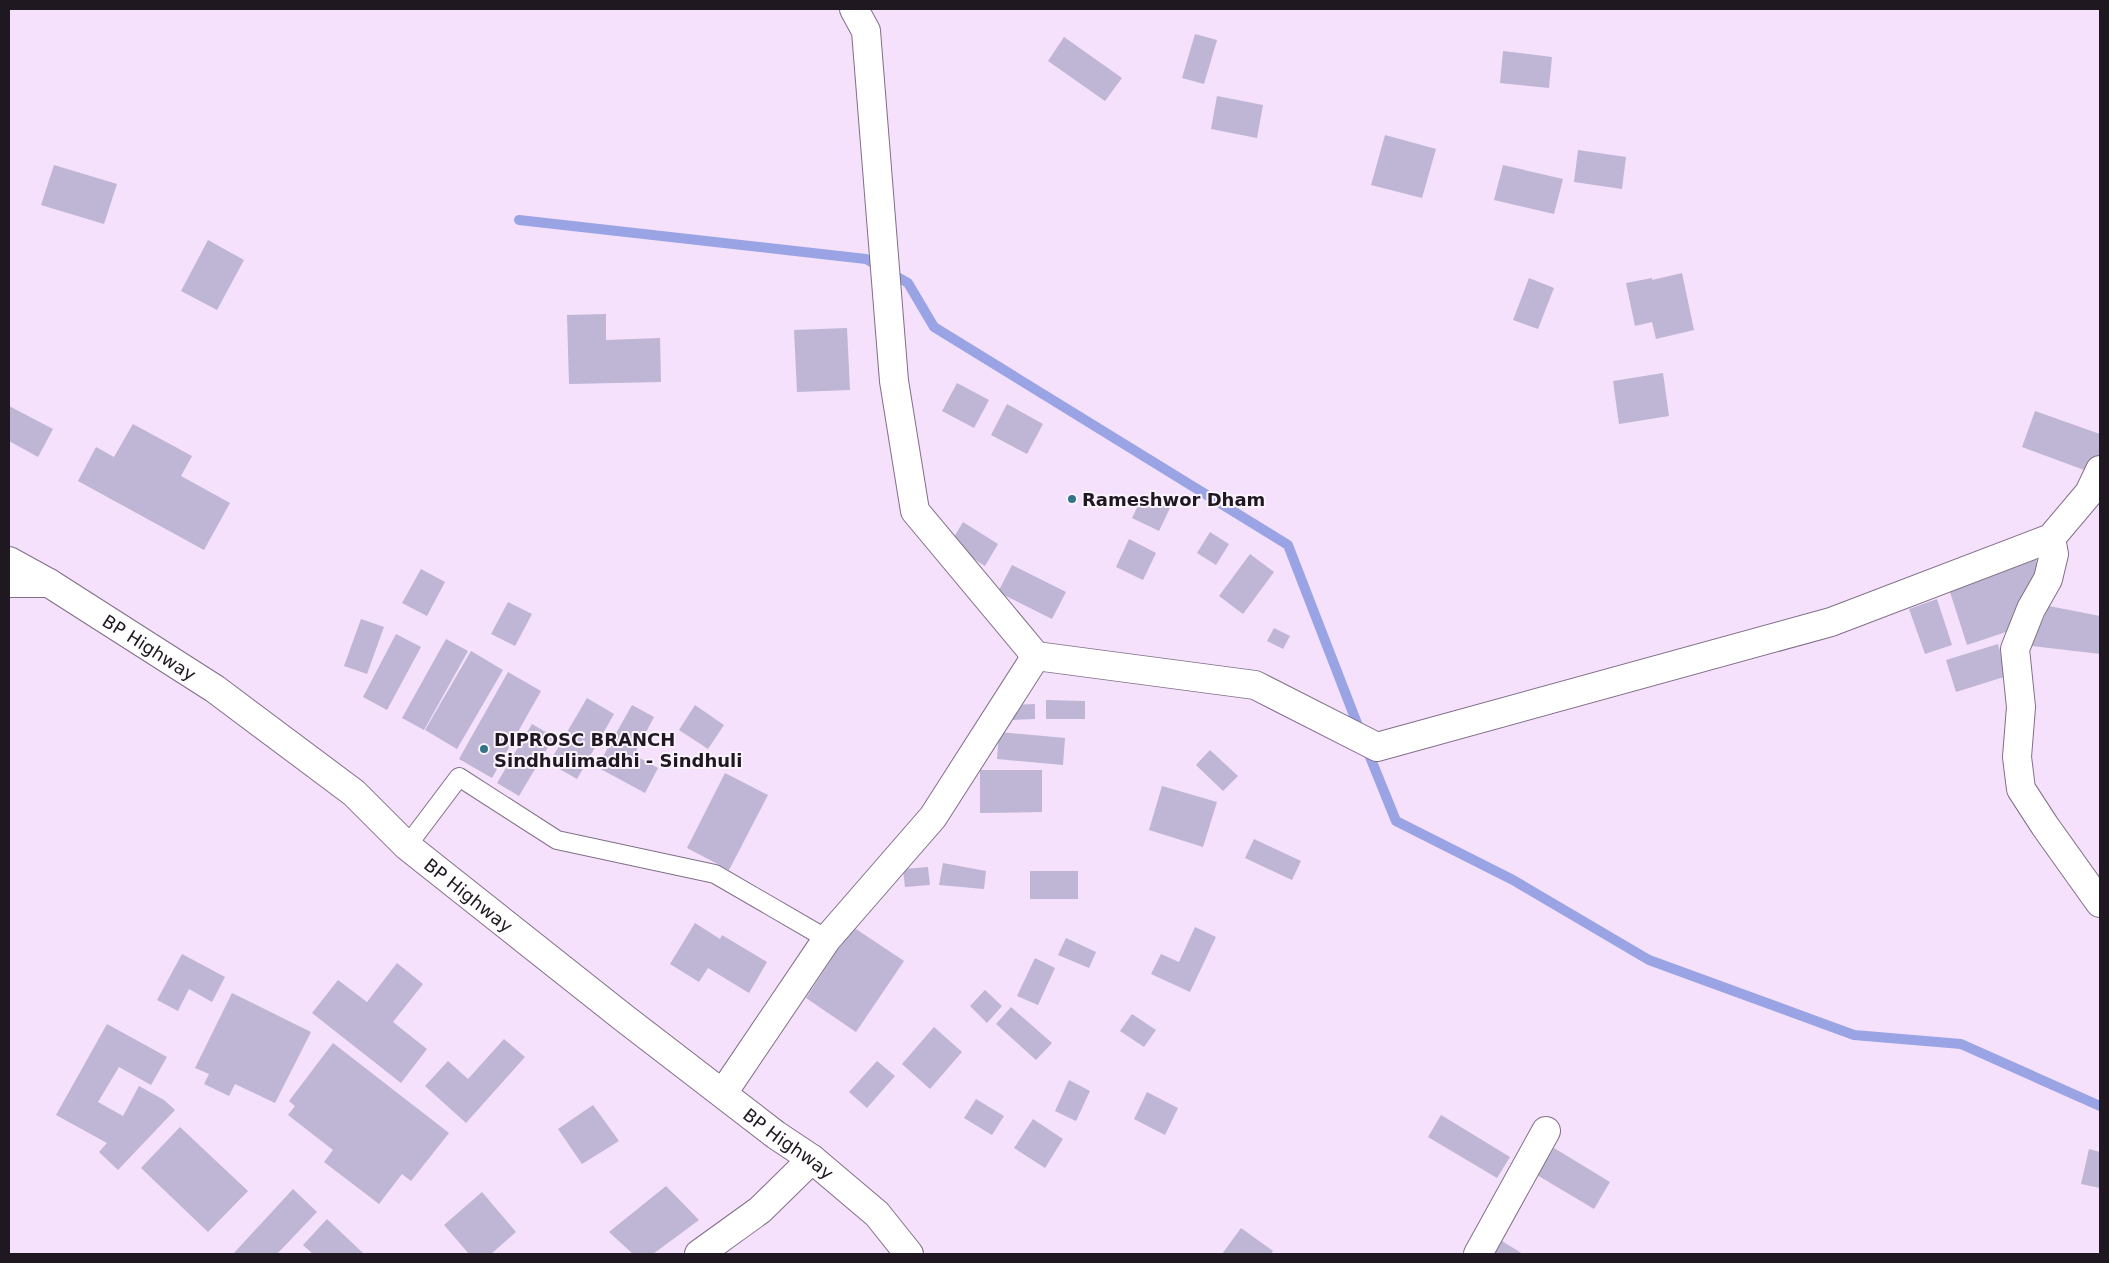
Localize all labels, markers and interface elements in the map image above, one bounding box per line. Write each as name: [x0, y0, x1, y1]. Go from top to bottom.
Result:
place label: Rameshwor Dham: [1082, 489, 1265, 510]
marker: Rameshwor Dham: [1066, 493, 1078, 505]
street label: BP Highway: [99, 610, 201, 685]
place label: DIPROSC BRANCH Sindhulimadhi - Sindhuli: [494, 729, 742, 771]
marker: DIPROSC BRANCH Sindhulimadhi - Sindhuli: [478, 743, 490, 755]
street label: BP Highway: [420, 854, 517, 937]
street label: BP Highway: [739, 1103, 838, 1184]

